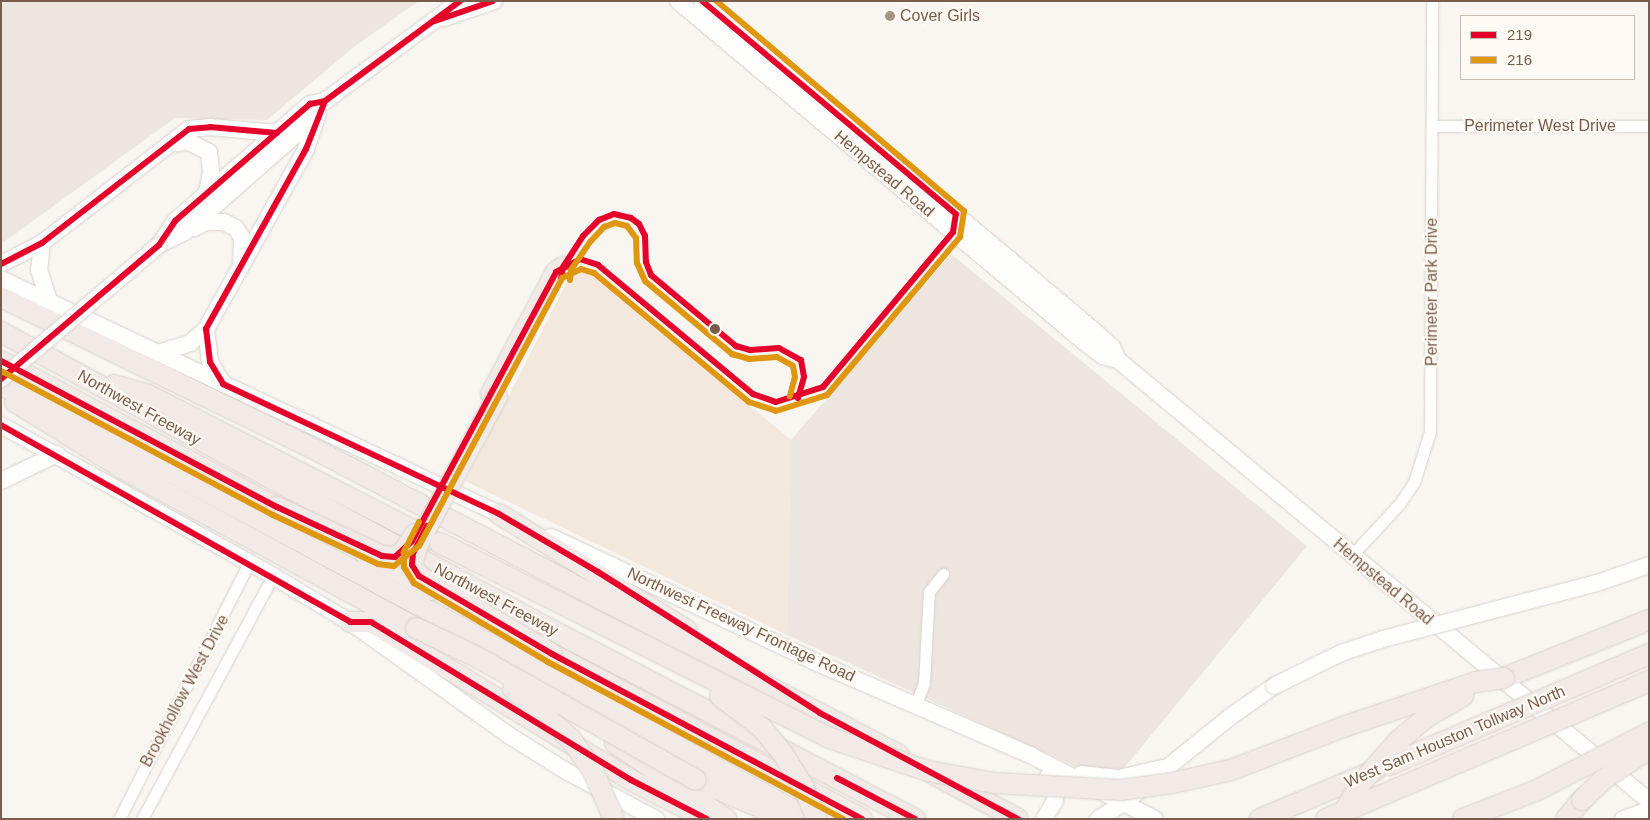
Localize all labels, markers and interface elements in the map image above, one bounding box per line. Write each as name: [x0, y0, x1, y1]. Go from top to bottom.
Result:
place label: Cover Girls: [900, 6, 980, 26]
marker: Cover Girls: [884, 10, 896, 22]
legend: [1460, 15, 1635, 80]
text: 219: [1507, 26, 1532, 43]
text: 216: [1507, 51, 1532, 68]
street label: Perimeter West Drive: [1464, 116, 1616, 136]
street label: Hempstead Road: [830, 127, 938, 221]
street label: Perimeter Park Drive: [1422, 218, 1442, 366]
unlabelled marker: [710, 324, 720, 334]
street label: Northwest Freeway: [74, 366, 204, 450]
street label: Hempstead Road: [1329, 535, 1437, 629]
street label: Northwest Freeway: [431, 559, 561, 641]
street label: Northwest Freeway Frontage Road: [624, 564, 858, 686]
street label: Brookhollow West Drive: [137, 612, 233, 770]
street label: West Sam Houston Tollway North: [1342, 682, 1568, 792]

